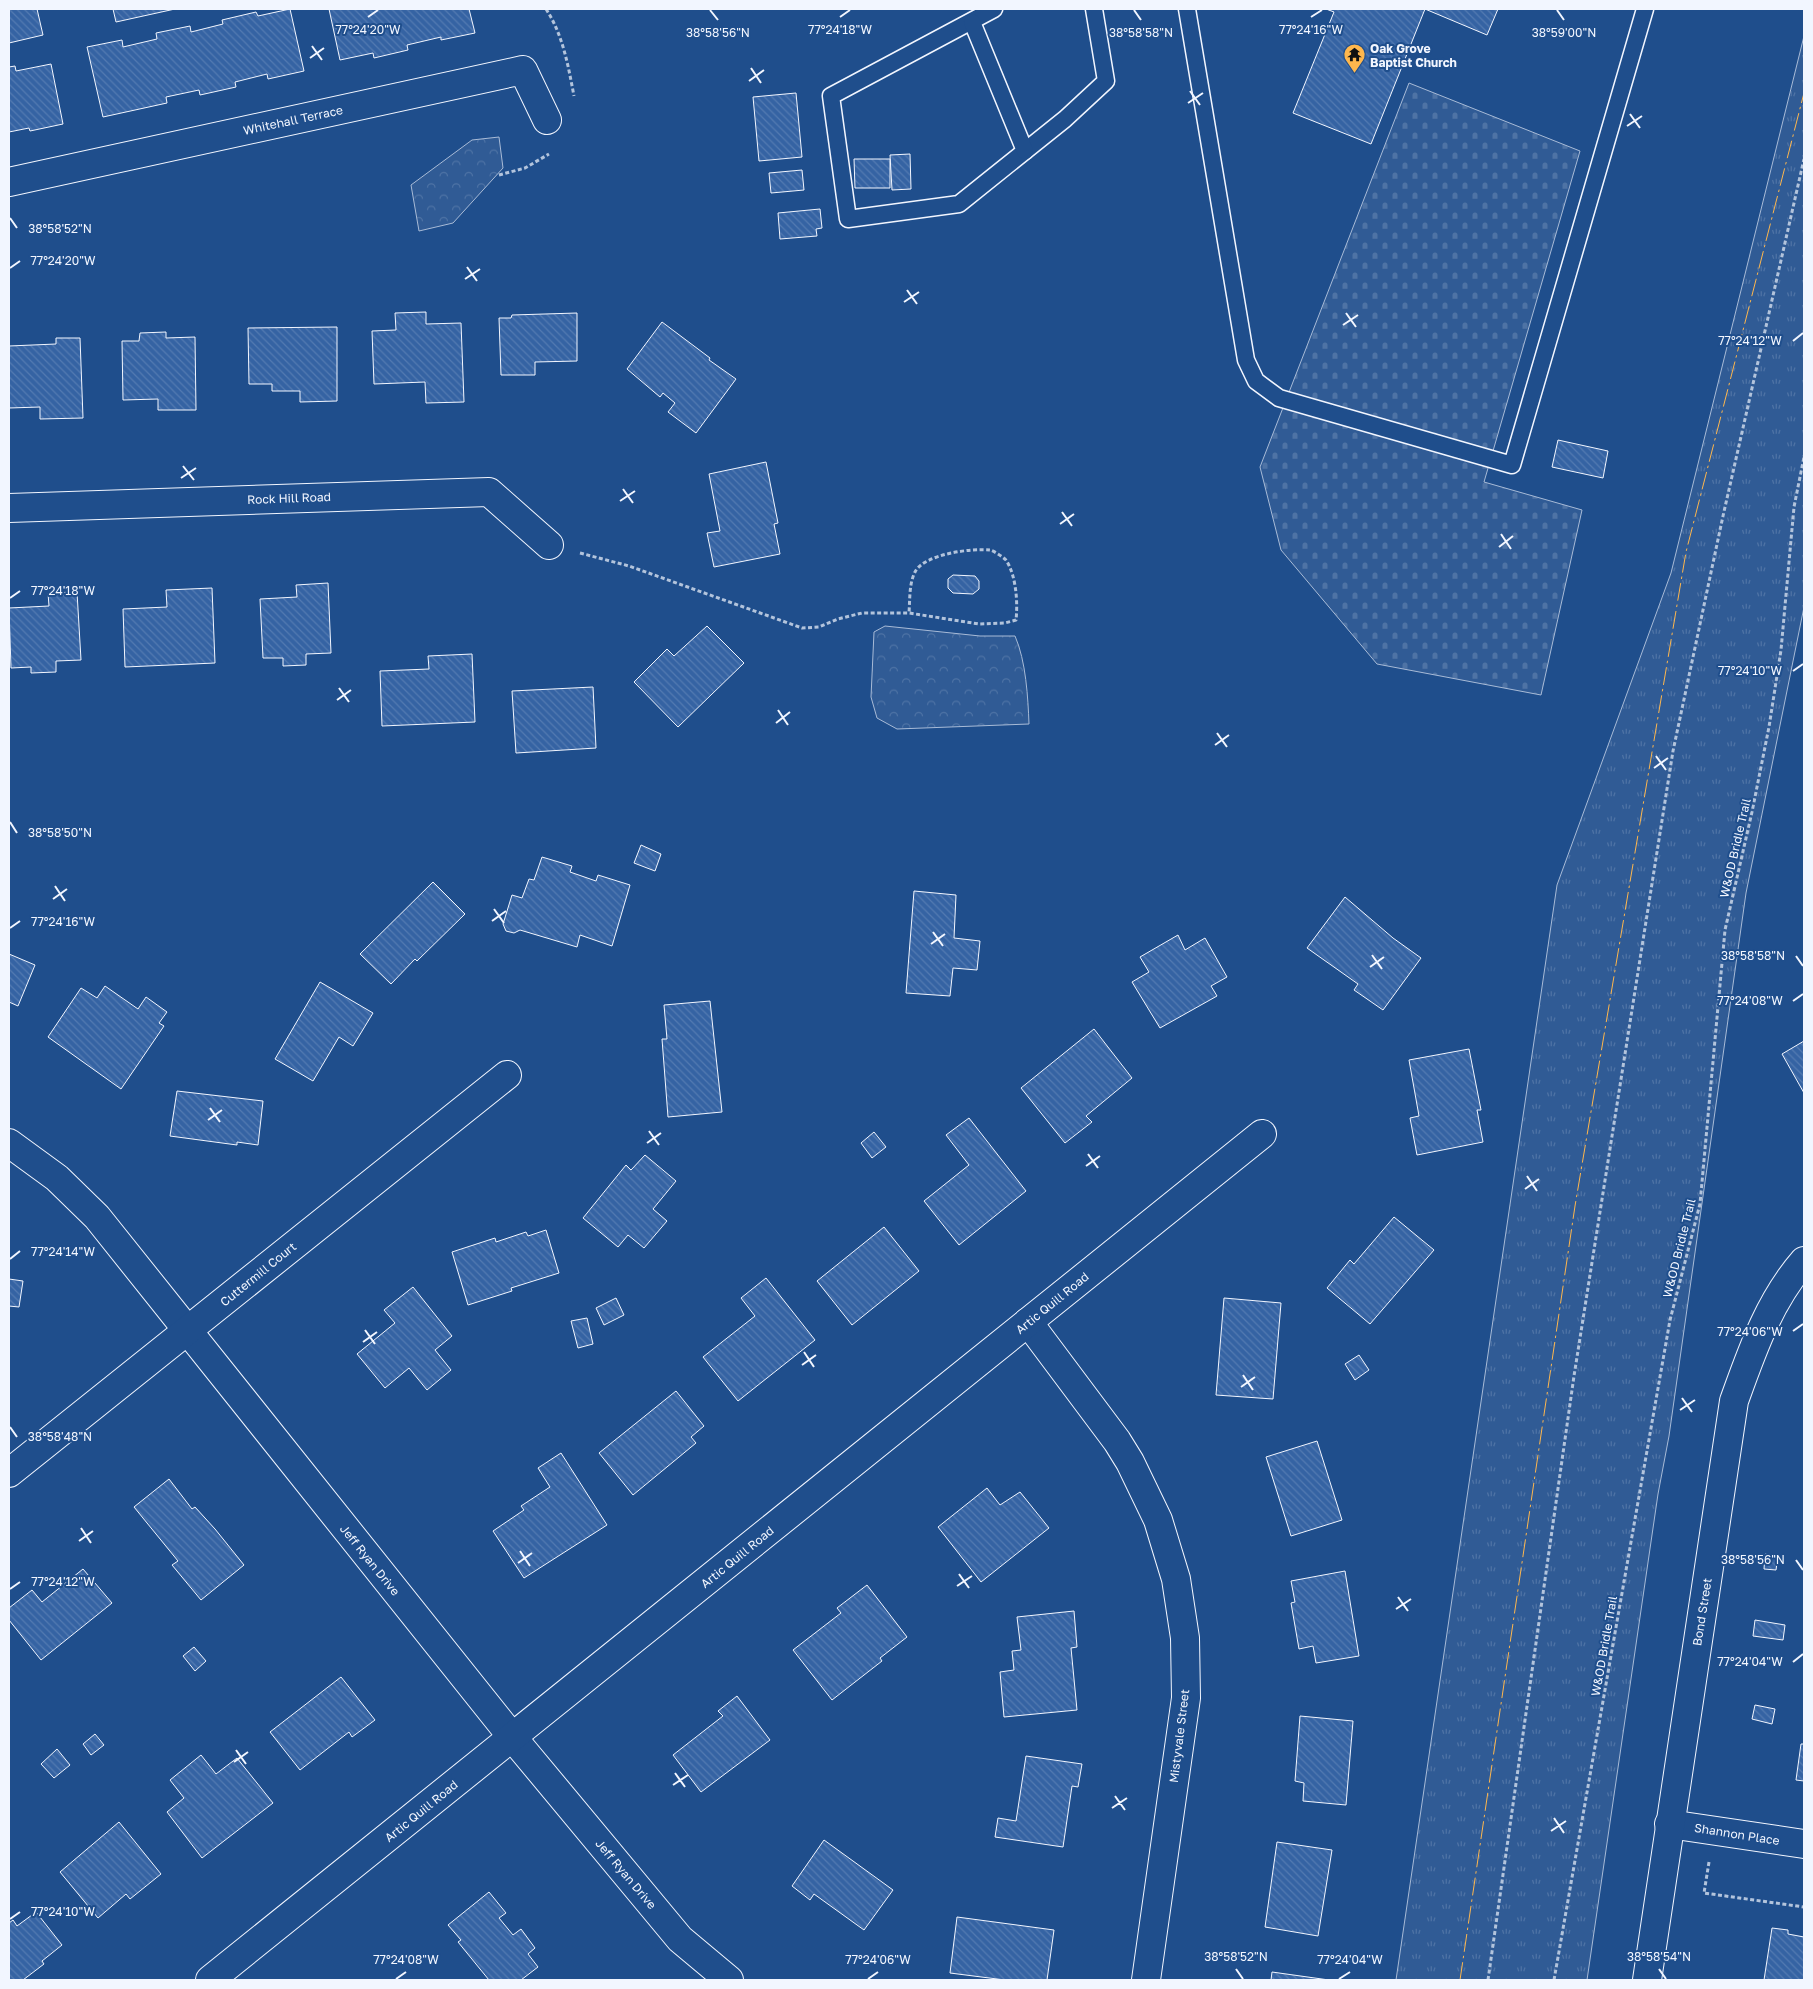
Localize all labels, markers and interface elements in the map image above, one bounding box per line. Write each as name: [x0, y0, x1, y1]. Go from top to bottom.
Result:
text: 77°24'20"W: [335, 22, 401, 37]
text: 77°24'18"W: [808, 22, 872, 37]
text: 77°24'16"W: [1279, 22, 1343, 37]
text: 38°58'56"N: [686, 25, 750, 40]
text: 38°58'58"N: [1109, 25, 1173, 40]
text: 38°59'00"N: [1532, 25, 1596, 40]
place label: Oak Grove Baptist Church: [1370, 41, 1457, 70]
temple icon: Oak Grove Baptist Church: [1342, 43, 1366, 74]
street label: Whitehall Terrace: [242, 102, 344, 138]
text: 38°58'52"N: [28, 221, 92, 236]
text: 77°24'20"W: [30, 253, 96, 268]
text: 77°24'12"W: [1718, 333, 1782, 348]
street label: Rock Hill Road: [247, 489, 331, 507]
text: 77°24'18"W: [31, 583, 95, 598]
text: 77°24'10"W: [1718, 663, 1782, 678]
street label: W&OD Bridle Trail: [1716, 797, 1754, 899]
text: 38°58'50"N: [28, 825, 92, 840]
text: 77°24'16"W: [31, 914, 95, 929]
text: 38°58'58"N: [1721, 948, 1785, 963]
text: 77°24'08"W: [1717, 993, 1783, 1008]
street label: W&OD Bridle Trail: [1659, 1197, 1699, 1299]
street label: Cuttermill Court: [217, 1239, 299, 1309]
text: 77°24'14"W: [31, 1244, 95, 1259]
street label: Artic Quill Road: [1012, 1269, 1092, 1337]
text: 77°24'06"W: [1717, 1324, 1783, 1339]
text: 38°58'48"N: [28, 1429, 92, 1444]
street label: Jeff Ryan Drive: [337, 1522, 403, 1598]
street label: Artic Quill Road: [697, 1523, 777, 1591]
text: 38°58'56"N: [1721, 1552, 1785, 1567]
text: 77°24'12"W: [31, 1574, 95, 1589]
street label: Bond Street: [1689, 1577, 1715, 1647]
street label: W&OD Bridle Trail: [1588, 1595, 1620, 1697]
text: 77°24'04"W: [1717, 1654, 1783, 1669]
street label: Mistyvale Street: [1166, 1688, 1192, 1784]
street label: Artic Quill Road: [381, 1777, 461, 1845]
street label: Shannon Place: [1693, 1820, 1781, 1848]
street label: Jeff Ryan Drive: [592, 1836, 660, 1912]
text: 77°24'10"W: [31, 1904, 95, 1919]
text: 38°58'52"N: [1204, 1949, 1268, 1964]
text: 38°58'54"N: [1627, 1949, 1691, 1964]
text: 77°24'08"W: [373, 1952, 439, 1967]
text: 77°24'06"W: [845, 1952, 911, 1967]
text: 77°24'04"W: [1317, 1952, 1383, 1967]

